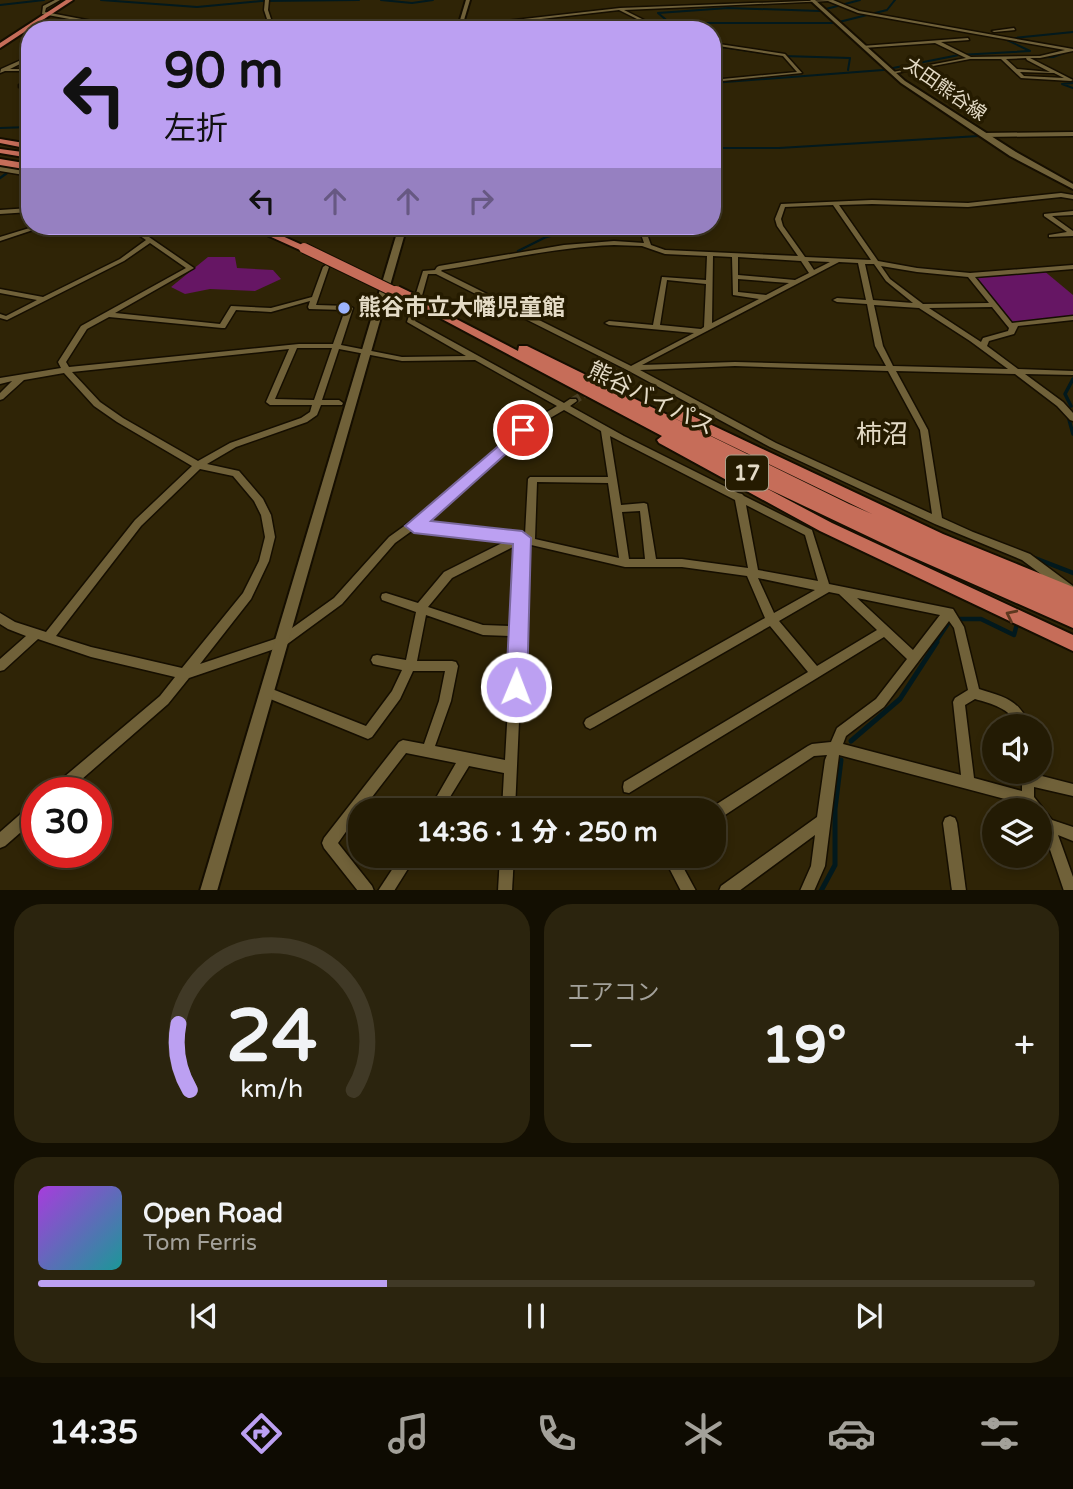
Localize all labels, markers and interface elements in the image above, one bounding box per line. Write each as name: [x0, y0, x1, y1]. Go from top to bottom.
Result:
text: 90 m: [164, 42, 283, 101]
icon: left: [49, 49, 140, 140]
street label: 太田熊谷線: [900, 53, 990, 125]
text: 左折: [164, 110, 228, 148]
icon: left: [243, 182, 281, 220]
icon: ahead: [316, 182, 354, 220]
icon: ahead: [389, 182, 427, 220]
icon: right: [462, 182, 500, 220]
place label: 熊谷市立大幡児童館: [358, 294, 565, 322]
marker: 熊谷市立大幡児童館: [336, 300, 352, 316]
street label: 熊谷バイパス: [583, 356, 719, 442]
pin: [493, 400, 553, 460]
icon: arrive: [504, 411, 542, 449]
district label: 柿沼: [856, 419, 908, 450]
road number: 17: [726, 456, 768, 490]
one-way arrow: [1006, 609, 1018, 623]
position arrow: [479, 650, 553, 724]
map controls: [982, 714, 1052, 868]
button: sound: [982, 714, 1052, 784]
speed limit sign: 30: [21, 777, 112, 868]
button: layers: [982, 798, 1052, 868]
text: 14:36 · 1 分 · 250 m: [416, 817, 658, 848]
text: エアコン: [568, 979, 660, 1007]
text: 24: [226, 993, 317, 1081]
text: 19°: [762, 1014, 847, 1077]
text: −: [568, 1023, 595, 1069]
text: +: [1014, 1023, 1035, 1069]
text: km/h: [240, 1073, 303, 1103]
text: Open Road: [143, 1198, 283, 1229]
text: Tom Ferris: [143, 1229, 257, 1257]
icon: previous: [185, 1297, 223, 1335]
icon: pause: [517, 1297, 555, 1335]
icon: next: [850, 1297, 888, 1335]
icon: directions: [237, 1409, 286, 1458]
icon: music: [384, 1409, 433, 1458]
icon: phone: [532, 1409, 581, 1458]
icon: climate: [679, 1409, 728, 1458]
icon: car: [827, 1409, 876, 1458]
icon: filters: [975, 1409, 1024, 1458]
text: 14:35: [49, 1414, 138, 1452]

